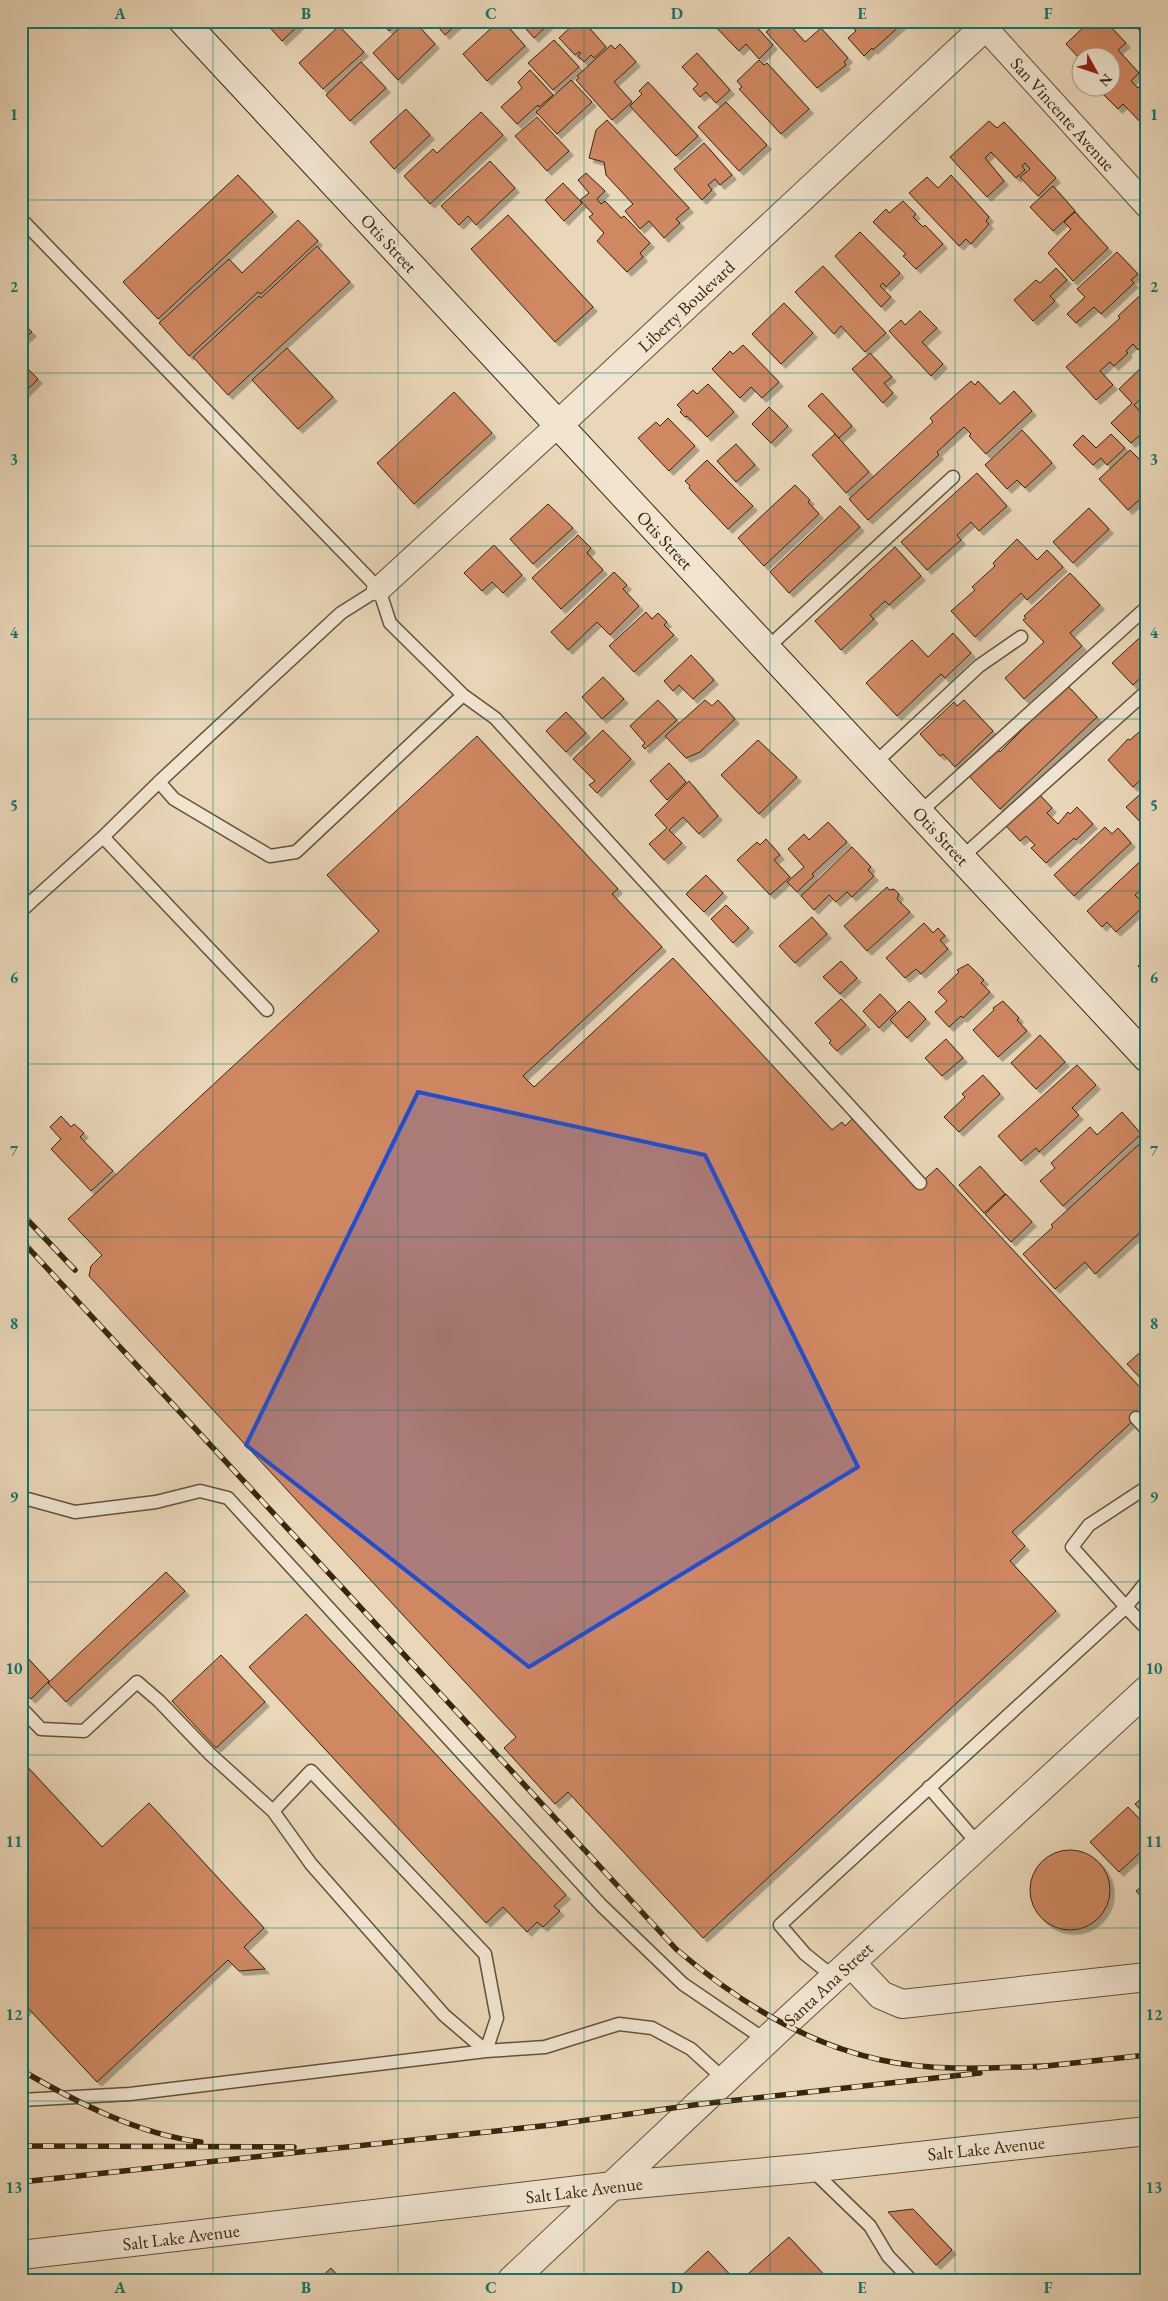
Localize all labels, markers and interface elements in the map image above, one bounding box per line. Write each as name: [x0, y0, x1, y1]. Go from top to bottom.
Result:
text: A: [113, 3, 126, 24]
text: B: [301, 3, 311, 24]
text: C: [485, 3, 497, 24]
text: D: [671, 3, 683, 24]
text: E: [857, 3, 867, 24]
text: F: [1044, 3, 1053, 24]
north arrow: [1070, 48, 1120, 98]
street label: San Vincente Avenue: [1006, 52, 1120, 176]
text: N: [1095, 70, 1116, 91]
text: 1: [10, 104, 18, 125]
text: 1: [1150, 104, 1158, 125]
street label: Otis Street: [356, 209, 422, 278]
street label: Liberty Boulevard: [633, 255, 740, 357]
text: 2: [10, 276, 19, 297]
text: 2: [1150, 276, 1159, 297]
text: 3: [10, 449, 18, 470]
text: 3: [1150, 449, 1158, 470]
street label: Otis Street: [632, 506, 698, 575]
text: 4: [10, 622, 19, 643]
text: 4: [1150, 622, 1159, 643]
text: 5: [10, 795, 18, 816]
text: 5: [1150, 795, 1158, 816]
street label: Otis Street: [908, 802, 974, 871]
text: 6: [10, 967, 19, 988]
text: 6: [1150, 967, 1159, 988]
text: 7: [10, 1140, 19, 1161]
text: 7: [1150, 1140, 1159, 1161]
text: 8: [10, 1313, 18, 1334]
text: 8: [1150, 1313, 1158, 1334]
text: 9: [10, 1486, 19, 1507]
text: 9: [1150, 1486, 1159, 1507]
text: 10: [6, 1658, 23, 1679]
text: 10: [1146, 1658, 1163, 1679]
text: 11: [6, 1831, 22, 1852]
text: 11: [1146, 1831, 1162, 1852]
street label: Santa Ana Street: [779, 1937, 878, 2031]
text: 12: [6, 2004, 23, 2025]
text: 12: [1146, 2004, 1163, 2025]
street label: Salt Lake Avenue: [926, 2130, 1046, 2166]
street label: Salt Lake Avenue: [524, 2171, 644, 2209]
text: 13: [6, 2177, 22, 2198]
text: 13: [1146, 2177, 1162, 2198]
street label: Salt Lake Avenue: [121, 2218, 241, 2256]
text: A: [113, 2277, 126, 2298]
text: B: [301, 2277, 311, 2298]
text: C: [485, 2277, 497, 2298]
text: D: [671, 2277, 683, 2298]
text: E: [857, 2277, 867, 2298]
text: F: [1044, 2277, 1053, 2298]

